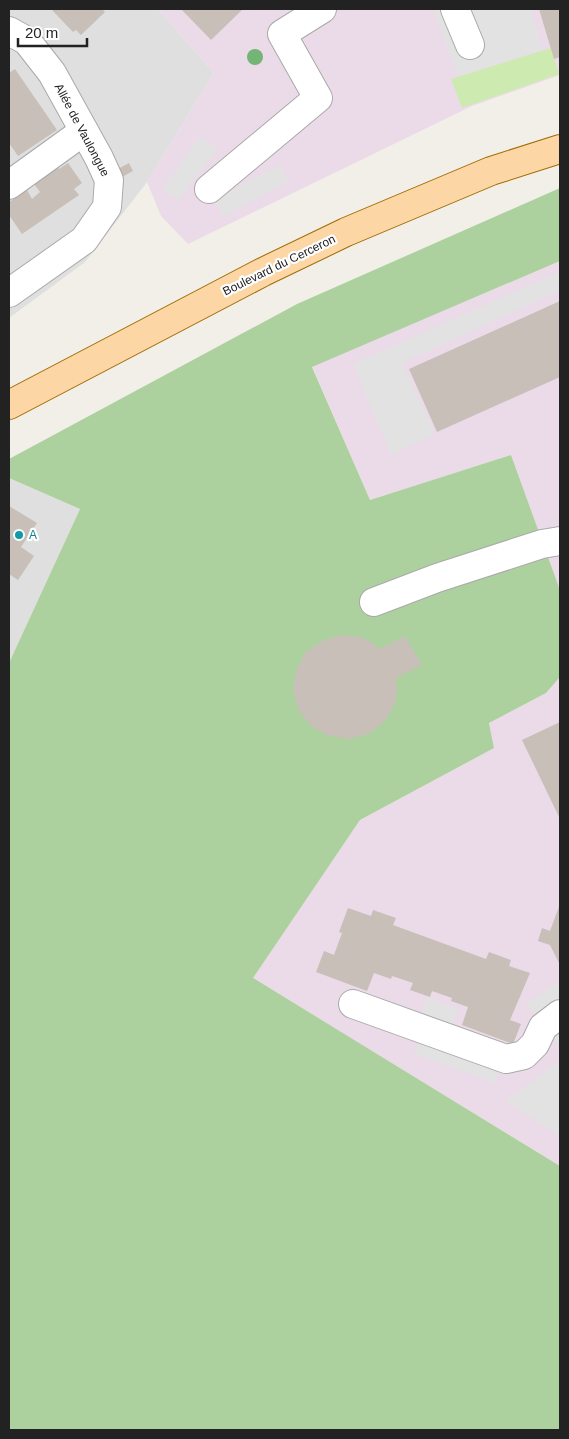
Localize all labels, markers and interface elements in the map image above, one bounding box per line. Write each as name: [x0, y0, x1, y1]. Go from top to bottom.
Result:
scale bar: [18, 15, 86, 47]
text: 20 m: [25, 24, 58, 41]
street label: Allée de Vaulongue: [52, 81, 113, 179]
street label: Boulevard du Cerceron: [220, 232, 338, 298]
place label: A: [29, 528, 37, 542]
marker: A: [13, 529, 25, 541]

